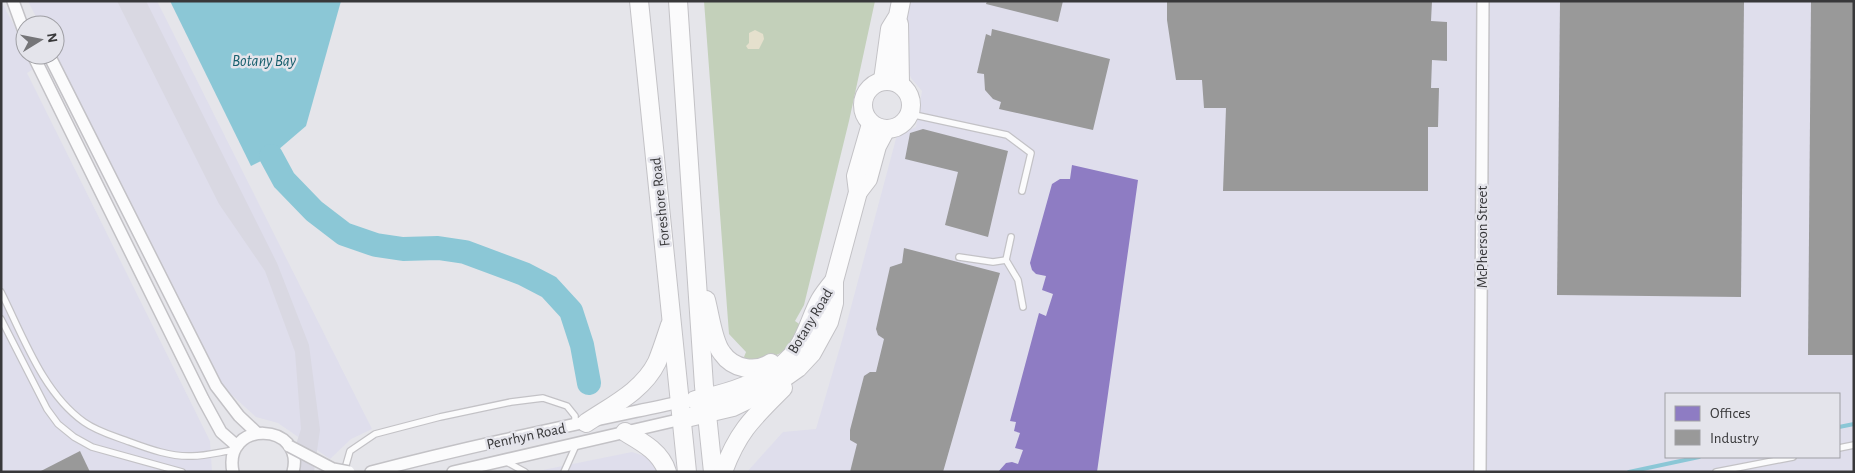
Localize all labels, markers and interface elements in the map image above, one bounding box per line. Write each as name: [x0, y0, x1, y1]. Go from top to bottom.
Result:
north arrow: [15, 15, 65, 65]
text: N: [44, 32, 60, 44]
water label: Botany Bay: [232, 53, 296, 69]
street label: Foreshore Road: [648, 156, 673, 247]
street label: McPherson Street: [1475, 186, 1490, 288]
street label: Botany Road: [785, 286, 836, 356]
legend: [1665, 393, 1840, 458]
text: Offices: [1710, 406, 1751, 421]
street label: Penrhyn Road: [485, 421, 567, 452]
text: Industry: [1710, 431, 1759, 446]

